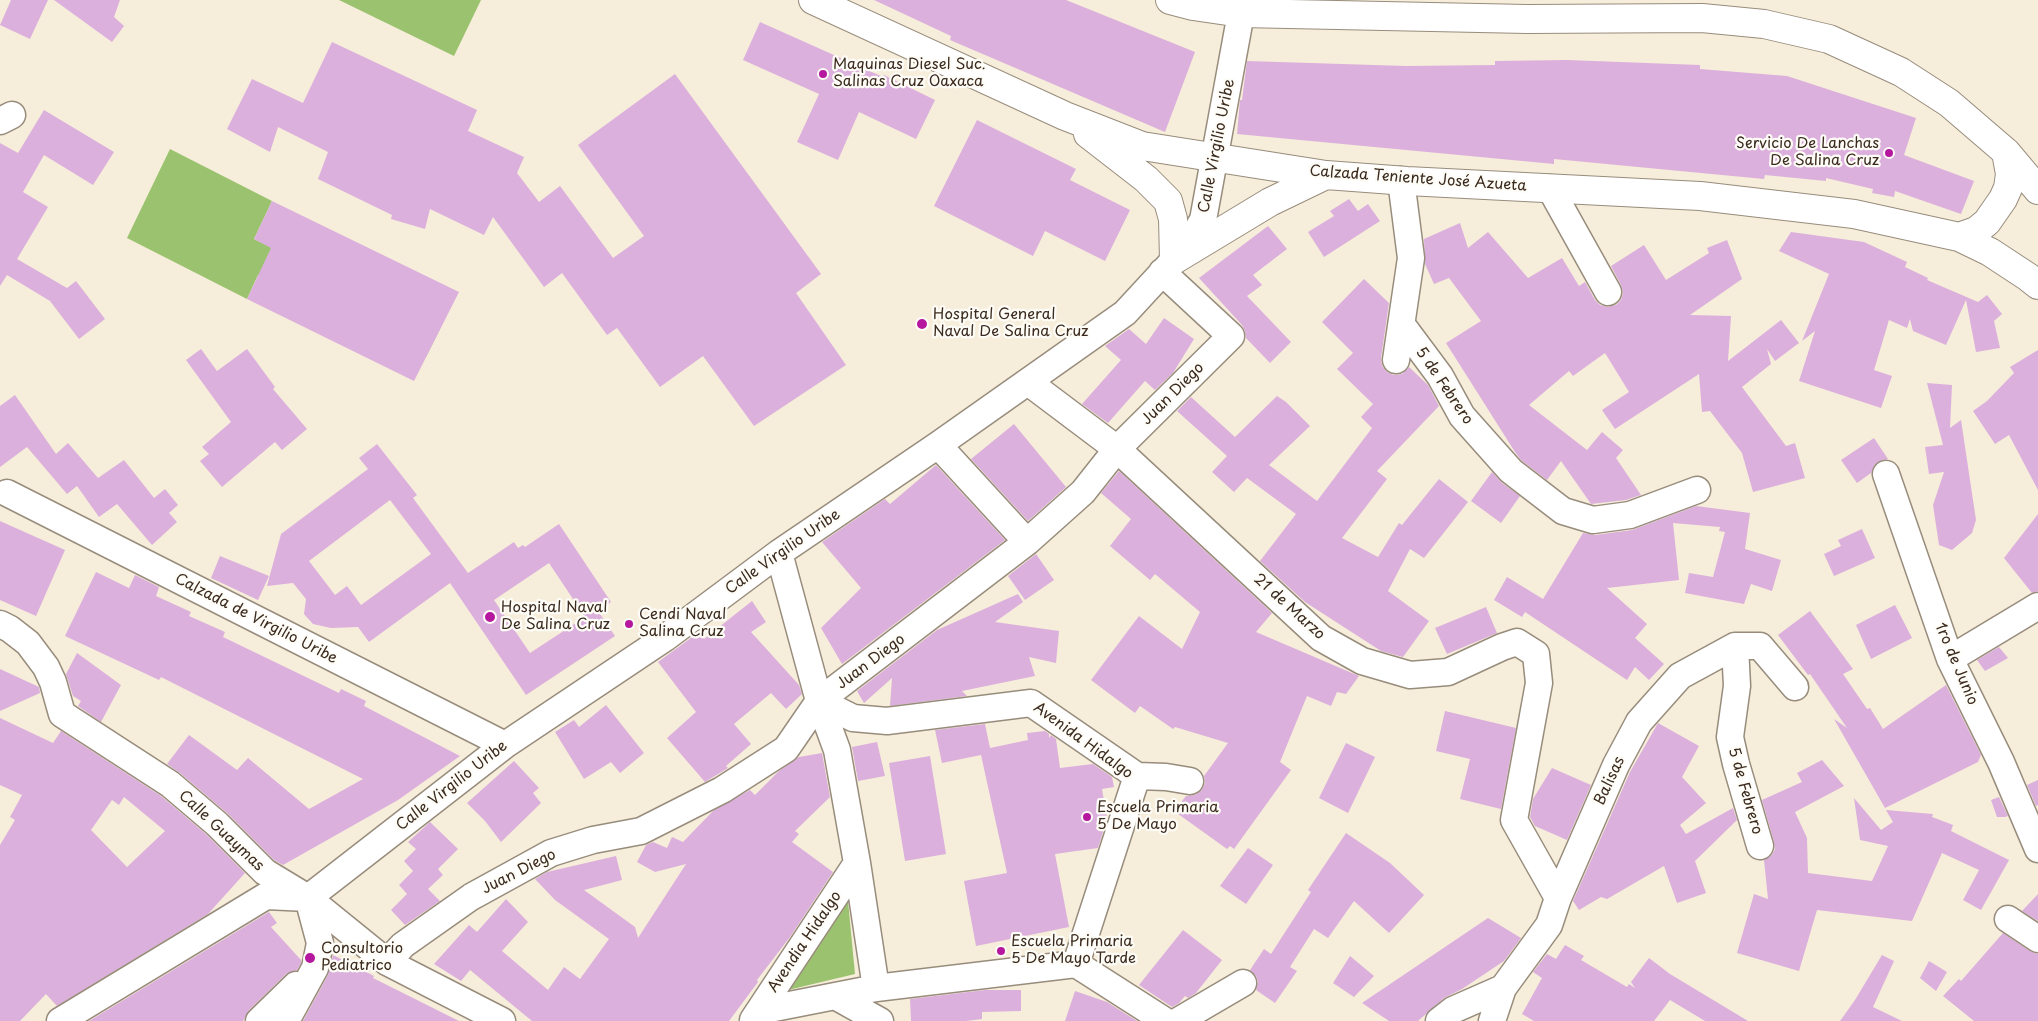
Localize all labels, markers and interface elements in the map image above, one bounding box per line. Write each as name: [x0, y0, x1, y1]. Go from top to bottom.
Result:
place label: Maquinas Diesel Suc. Salinas Cruz Oaxaca: [833, 56, 986, 91]
marker: Maquinas Diesel Suc. Salinas Cruz Oaxaca: [817, 68, 829, 80]
street label: Calle Virgilio Uribe: [1195, 78, 1239, 214]
place label: Servicio De Lanchas De Salina Cruz: [1736, 135, 1879, 170]
marker: Servicio De Lanchas De Salina Cruz: [1883, 147, 1895, 159]
street label: Calzada Teniente José Azueta: [1309, 162, 1527, 196]
place label: Hospital General Naval De Salina Cruz: [933, 306, 1088, 341]
marker: Hospital General Naval De Salina Cruz: [915, 317, 929, 331]
street label: 5 de Febrero: [1411, 344, 1477, 428]
street label: Juan Diego: [1138, 359, 1208, 429]
street label: Calle Virgilio Uribe: [722, 506, 844, 598]
street label: Calzada de Virgilio Uribe: [172, 570, 340, 668]
street label: 21 de Marzo: [1250, 570, 1328, 644]
place label: Hospital Naval De Salina Cruz: [501, 599, 610, 634]
place label: Cendi Naval Salina Cruz: [639, 606, 726, 641]
marker: Hospital Naval De Salina Cruz: [483, 610, 497, 624]
marker: Cendi Naval Salina Cruz: [623, 618, 635, 630]
street label: 1ro de Junio: [1931, 620, 1981, 708]
street label: Juan Diego: [833, 631, 909, 693]
street label: Avenida Hidalgo: [1030, 699, 1136, 783]
street label: Calle Virgilio Uribe: [393, 737, 511, 835]
street label: 5 de Febrero: [1724, 745, 1766, 837]
street label: Balisas: [1591, 754, 1629, 808]
street label: Calle Guaymas: [175, 787, 267, 875]
place label: Escuela Primaria 5 De Mayo: [1097, 799, 1219, 834]
marker: Escuela Primaria 5 De Mayo: [1081, 811, 1093, 823]
street label: Juan Diego: [479, 846, 559, 898]
street label: Avendia Hidalgo: [764, 888, 846, 996]
place label: Escuela Primaria 5 De Mayo Tarde: [1011, 933, 1136, 968]
place label: Consultorio Pediatrico: [321, 940, 403, 975]
marker: Escuela Primaria 5 De Mayo Tarde: [995, 945, 1007, 957]
marker: Consultorio Pediatrico: [303, 951, 317, 965]

